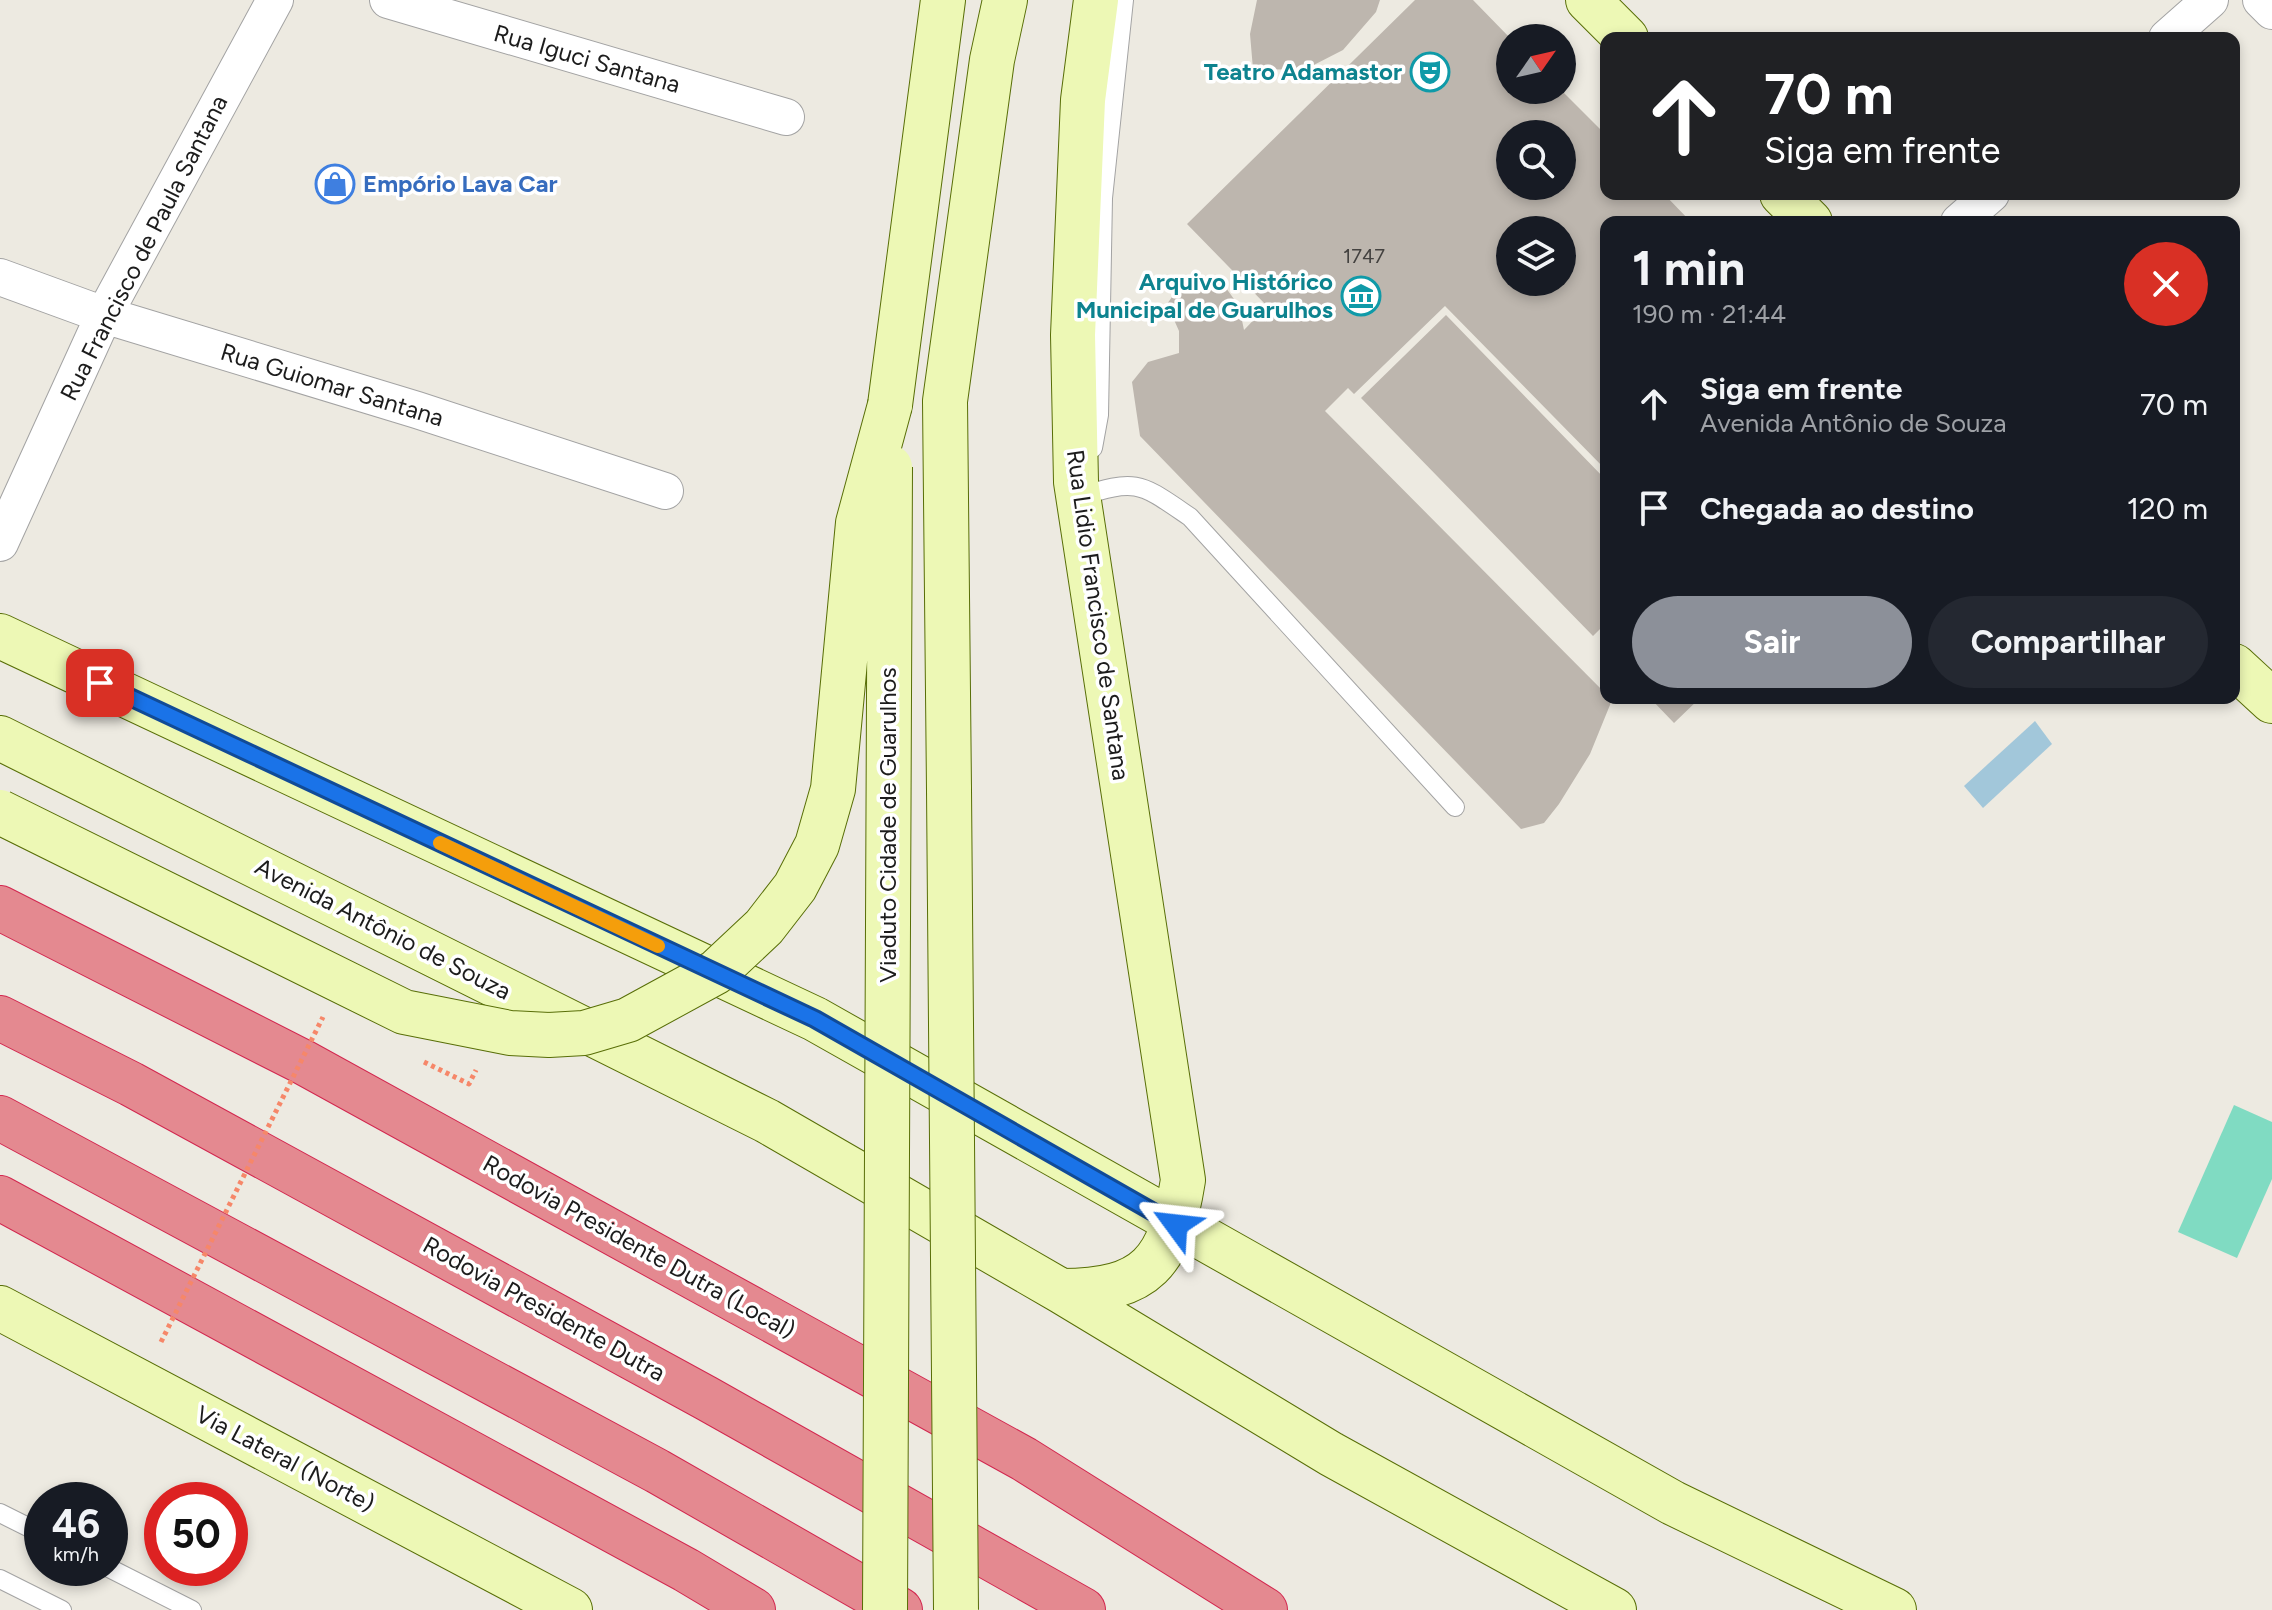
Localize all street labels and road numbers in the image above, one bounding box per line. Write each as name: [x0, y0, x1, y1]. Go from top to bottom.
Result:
street label: Rua Iguci Santana: [491, 18, 684, 99]
street label: Rua Francisco de Paula Santana: [54, 90, 233, 405]
street label: Rua Guiomar Santana: [217, 337, 447, 432]
street label: Rua Lidio Francisco de Santana: [1061, 448, 1136, 782]
street label: Viaduto Cidade de Guarulhos: [873, 667, 902, 983]
street label: Avenida Antônio de Souza: [251, 851, 516, 1006]
street label: Rodovia Presidente Dutra (Local): [478, 1149, 800, 1345]
street label: Rodovia Presidente Dutra: [418, 1230, 670, 1388]
street label: Via Lateral (Norte): [191, 1399, 380, 1518]

